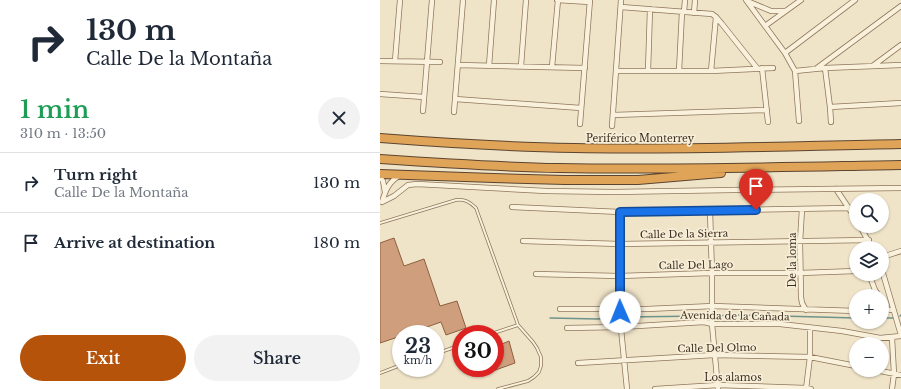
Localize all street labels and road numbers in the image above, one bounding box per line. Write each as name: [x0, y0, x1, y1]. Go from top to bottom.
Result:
street label: Periférico Monterrey: [586, 132, 695, 145]
street label: Calle De la Sierra: [640, 227, 729, 241]
street label: De la loma: [786, 232, 799, 288]
street label: Calle Del Lago: [659, 258, 734, 272]
street label: Avenida de la Cañada: [679, 309, 790, 323]
street label: Calle Del Olmo: [677, 341, 757, 355]
street label: Los alamos: [704, 371, 762, 384]

